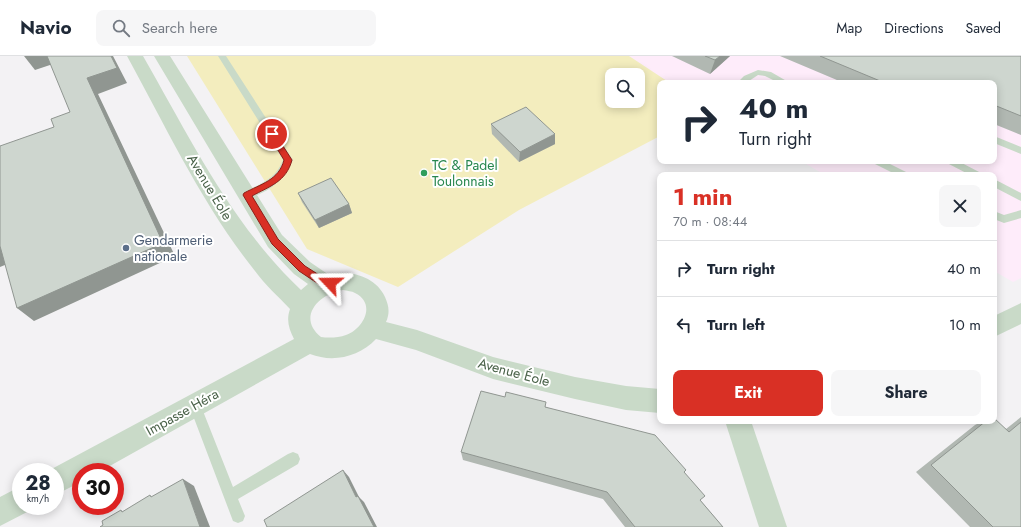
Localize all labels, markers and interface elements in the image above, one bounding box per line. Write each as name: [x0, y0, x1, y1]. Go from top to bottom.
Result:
search box: [96, 10, 376, 46]
text: Navio: [20, 14, 72, 41]
icon: search: [110, 17, 132, 39]
text: Search here: [142, 17, 218, 39]
text: Map: [836, 18, 862, 38]
text: Directions: [884, 18, 944, 38]
text: Saved: [966, 18, 1001, 38]
map controls: [605, 68, 645, 108]
button: search: [605, 68, 645, 108]
text: 40 m: [739, 88, 808, 129]
icon: right: [673, 96, 725, 148]
pin: [255, 117, 289, 151]
icon: arrive: [261, 123, 283, 145]
text: Turn right: [739, 126, 811, 152]
street label: Avenue Éole: [182, 150, 238, 224]
place label: TC & Padel Toulonnais: [432, 155, 498, 191]
marker: TC & Padel Toulonnais: [419, 168, 429, 178]
text: 1 min: [673, 179, 733, 214]
button: close: [939, 185, 981, 227]
text: 70 m · 08:44: [673, 212, 747, 231]
place label: Gendarmerie nationale: [134, 230, 213, 266]
marker: Gendarmerie nationale: [121, 243, 131, 253]
icon: right: [673, 258, 695, 280]
text: Turn right: [707, 258, 775, 280]
text: 40 m: [947, 258, 981, 280]
position arrow: [309, 262, 351, 304]
icon: left: [673, 314, 695, 336]
text: Turn left: [707, 314, 765, 336]
text: 10 m: [949, 314, 981, 336]
street label: Avenue Éole: [476, 353, 552, 391]
button: Exit: [673, 370, 823, 416]
button: Share: [831, 370, 981, 416]
street label: Impasse Héra: [142, 384, 222, 440]
speed limit sign: 30: [72, 463, 124, 515]
text: 28: [25, 469, 51, 498]
text: km/h: [27, 491, 49, 506]

